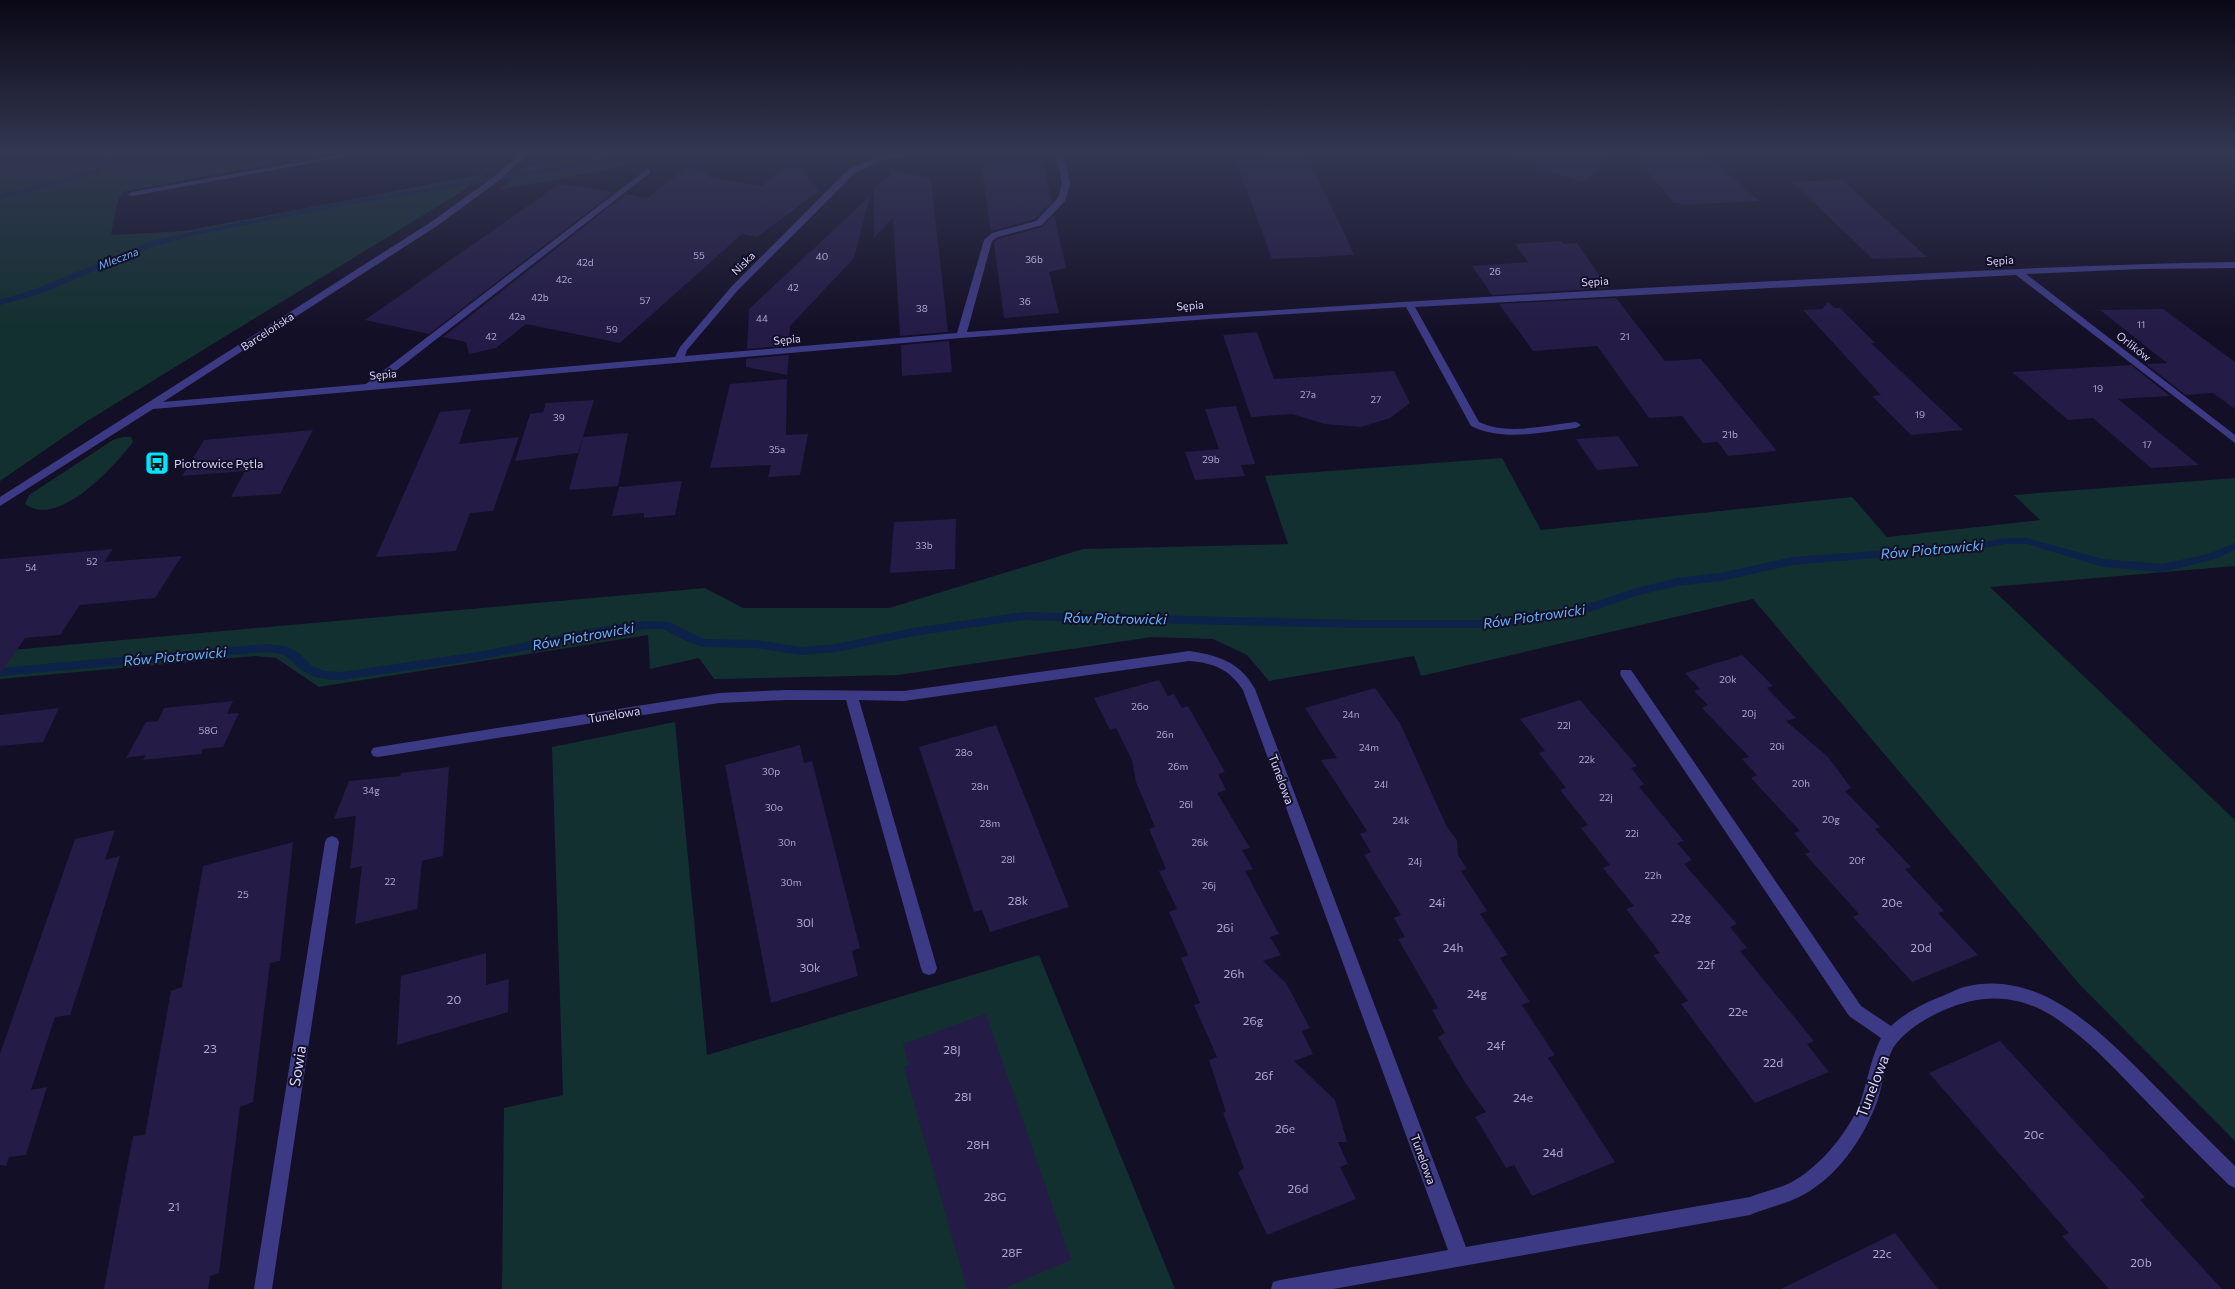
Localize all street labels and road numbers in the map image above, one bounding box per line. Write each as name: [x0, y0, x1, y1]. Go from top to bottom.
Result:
street label: Niska: [729, 249, 757, 277]
street label: Sępia: [1986, 253, 2014, 267]
street label: Sępia: [1581, 274, 1609, 288]
street label: Sępia: [1176, 298, 1204, 312]
street label: Barcelońska: [238, 309, 296, 353]
street label: Orlików: [2114, 329, 2154, 364]
street label: Sępia: [773, 331, 801, 347]
street label: Sępia: [369, 366, 397, 382]
street label: Tunelowa: [587, 703, 641, 725]
street label: Tunelowa: [1266, 752, 1298, 806]
street label: Sowia: [285, 1044, 309, 1088]
street label: Tunelowa: [1852, 1052, 1892, 1120]
street label: Tunelowa: [1408, 1132, 1440, 1186]

